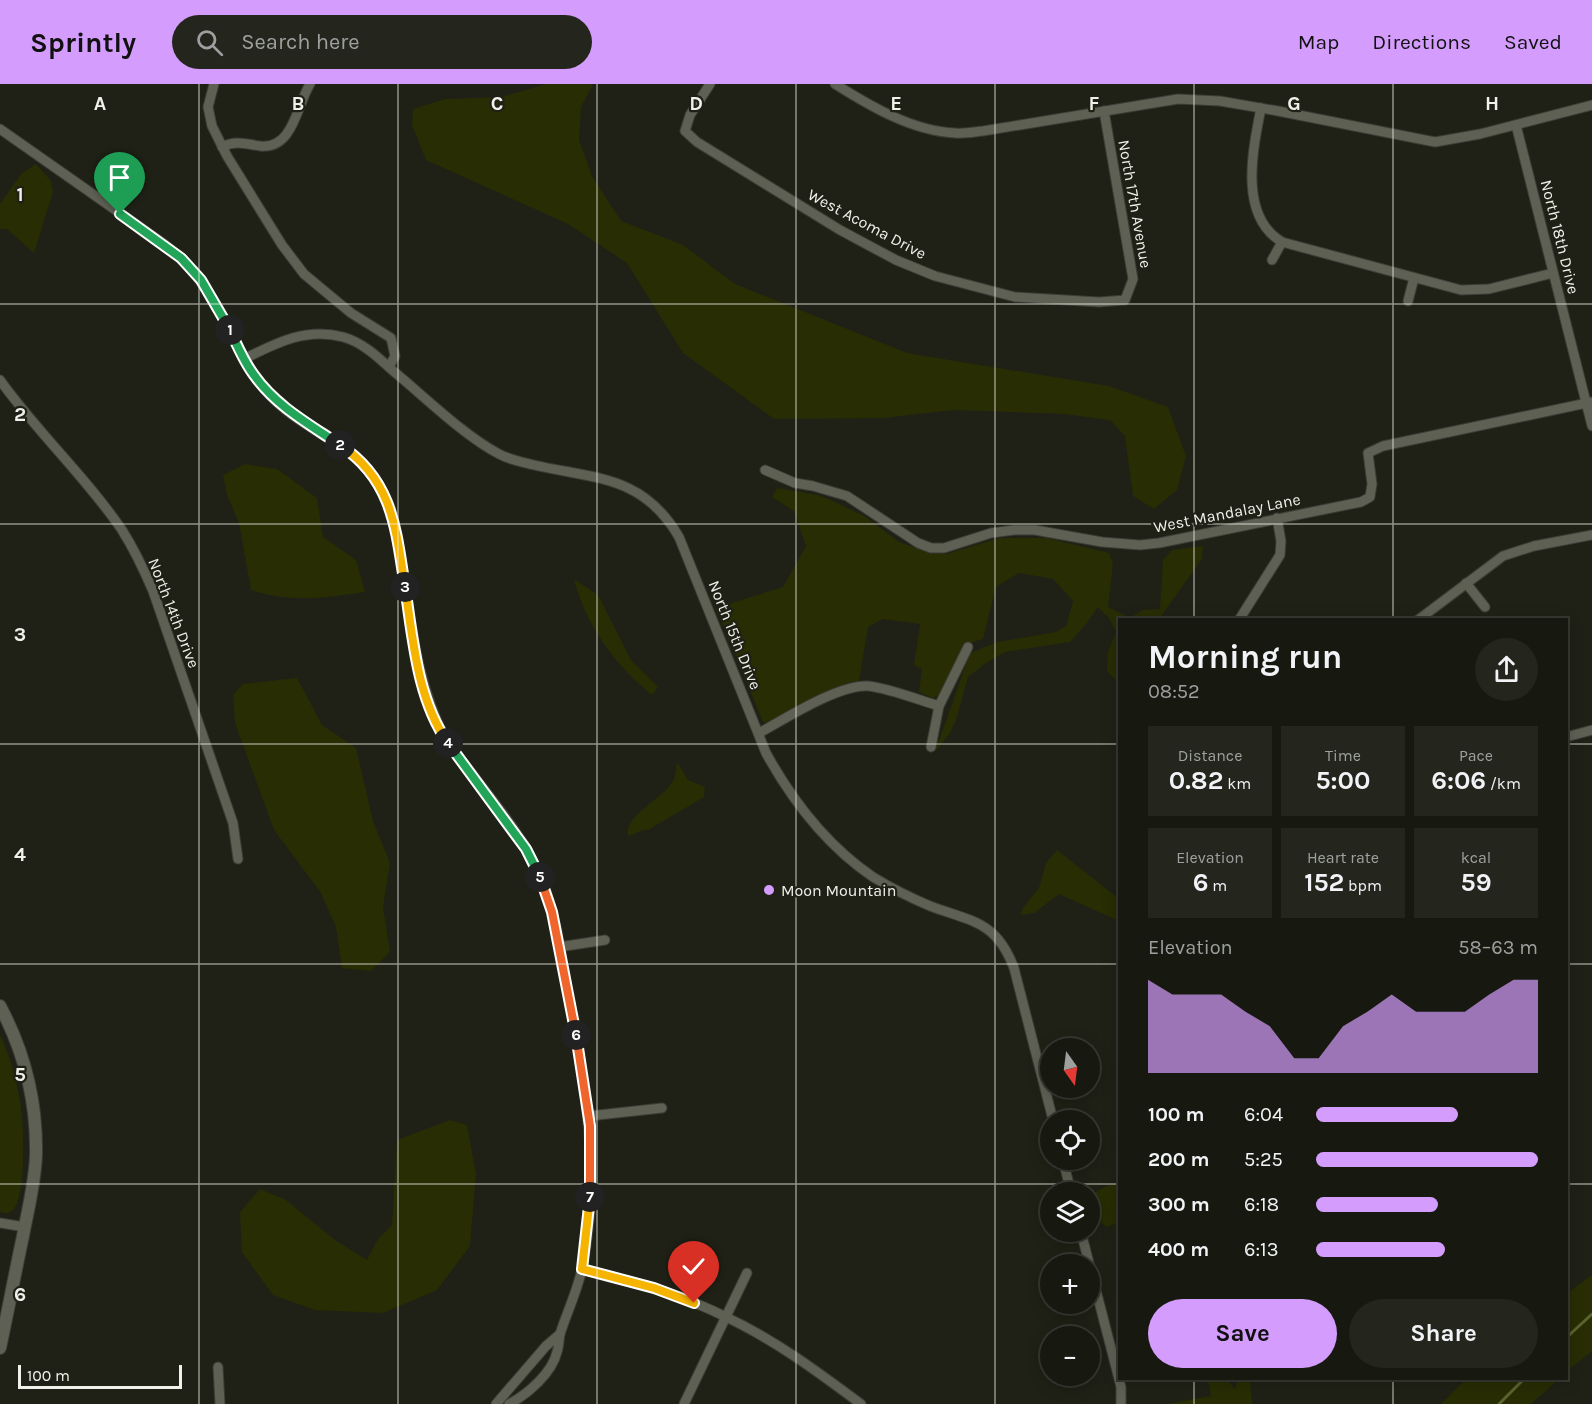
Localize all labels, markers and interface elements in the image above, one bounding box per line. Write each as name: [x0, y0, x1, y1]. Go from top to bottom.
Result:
search box: [172, 15, 592, 69]
text: Sprintly: [30, 26, 136, 59]
icon: search: [193, 26, 226, 59]
text: Search here: [241, 29, 360, 55]
text: Map: [1298, 30, 1339, 54]
text: Directions: [1372, 30, 1471, 54]
text: Saved: [1504, 30, 1562, 54]
text: A: [94, 92, 107, 115]
text: B: [292, 92, 304, 115]
text: C: [491, 92, 503, 115]
text: D: [689, 92, 703, 115]
text: E: [890, 92, 902, 115]
text: F: [1089, 92, 1100, 115]
text: G: [1287, 92, 1301, 115]
text: H: [1485, 92, 1499, 115]
street label: North 17th Avenue: [1114, 138, 1156, 270]
pin: [94, 152, 145, 214]
icon: arrive: [103, 161, 136, 194]
street label: North 18th Drive: [1537, 178, 1583, 296]
text: 1: [16, 183, 24, 206]
street label: West Acoma Drive: [805, 185, 929, 263]
pin: 1: [215, 315, 245, 345]
text: 1: [227, 320, 233, 339]
text: 2: [14, 403, 26, 426]
pin: 2: [325, 430, 355, 460]
text: 2: [335, 435, 345, 454]
street label: West Mandalay Lane: [1152, 489, 1302, 537]
street label: North 14th Drive: [144, 555, 204, 671]
pin: 3: [390, 572, 420, 602]
text: 3: [400, 577, 410, 596]
street label: North 15th Drive: [704, 578, 766, 692]
text: 3: [14, 623, 26, 646]
text: Morning run: [1148, 638, 1342, 676]
button: share: [1475, 638, 1538, 701]
text: 08:52: [1148, 680, 1200, 703]
pin: 4: [433, 728, 463, 758]
text: 4: [443, 733, 453, 752]
text: Distance: [1178, 746, 1242, 765]
text: Time: [1325, 746, 1361, 765]
text: Pace: [1459, 746, 1493, 765]
text: 0.82: [1169, 765, 1223, 796]
text: 5:00: [1315, 765, 1371, 796]
text: 6:06: [1431, 765, 1486, 796]
text: km: [1223, 774, 1251, 793]
text: /km: [1486, 774, 1521, 793]
text: 4: [14, 843, 26, 866]
text: Elevation: [1176, 848, 1244, 867]
text: Heart rate: [1307, 848, 1379, 867]
text: kcal: [1461, 848, 1491, 867]
pin: 5: [525, 862, 555, 892]
text: 5: [535, 867, 545, 886]
text: 6: [1193, 867, 1209, 898]
text: 152: [1304, 867, 1344, 898]
text: 59: [1461, 867, 1492, 898]
text: m: [1209, 876, 1227, 895]
text: bpm: [1344, 876, 1382, 895]
place label: Moon Mountain: [781, 881, 896, 900]
marker: Moon Mountain: [762, 883, 776, 897]
text: Elevation: [1148, 936, 1233, 959]
text: 58–63 m: [1458, 936, 1538, 959]
pin: 6: [561, 1020, 591, 1050]
text: 6: [571, 1025, 581, 1044]
north arrow: [1040, 1038, 1100, 1098]
map controls: [1040, 1038, 1100, 1386]
text: 5: [14, 1063, 26, 1086]
text: 100 m: [1148, 1103, 1204, 1126]
text: 6:04: [1244, 1103, 1283, 1126]
button: locate: [1040, 1110, 1100, 1170]
text: 200 m: [1148, 1148, 1209, 1171]
text: 5:25: [1244, 1148, 1283, 1171]
pin: 7: [575, 1182, 605, 1212]
button: layers: [1040, 1182, 1100, 1242]
text: 7: [586, 1187, 594, 1206]
text: 300 m: [1148, 1193, 1210, 1216]
text: 6:18: [1244, 1193, 1279, 1216]
text: 400 m: [1148, 1238, 1209, 1261]
text: 6:13: [1244, 1238, 1278, 1261]
pin: [668, 1241, 719, 1303]
icon: check: [677, 1250, 710, 1283]
button: +: [1040, 1254, 1100, 1314]
text: 6: [14, 1283, 26, 1306]
button: Save: [1148, 1299, 1337, 1368]
button: Share: [1349, 1299, 1538, 1368]
button: −: [1040, 1326, 1100, 1386]
scale bar: [18, 1362, 182, 1390]
text: 100 m: [27, 1366, 70, 1385]

